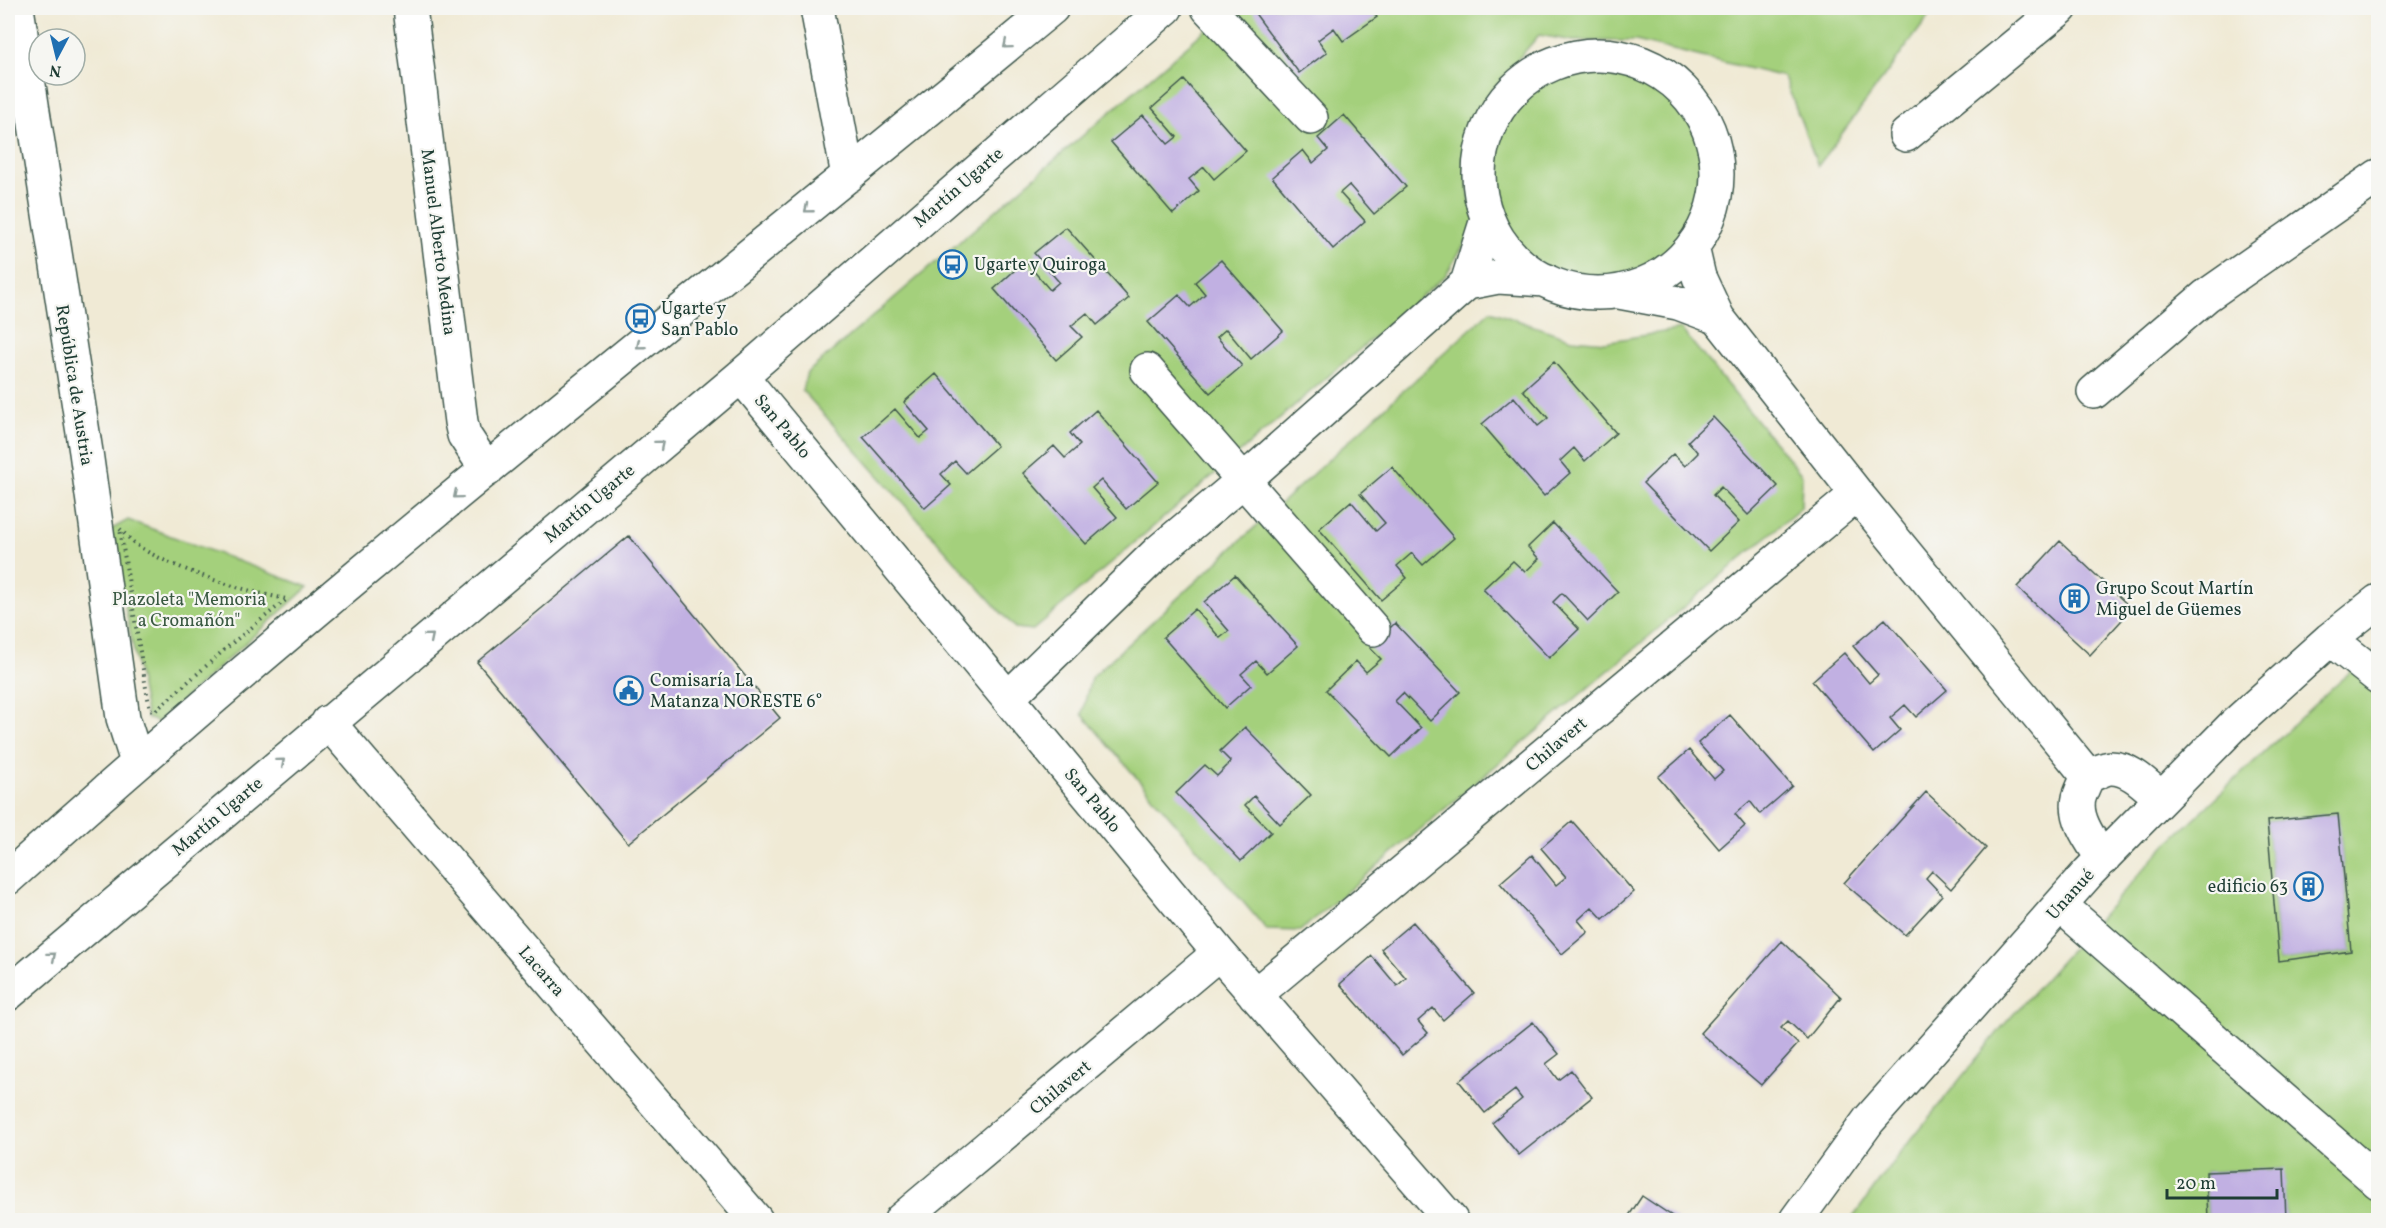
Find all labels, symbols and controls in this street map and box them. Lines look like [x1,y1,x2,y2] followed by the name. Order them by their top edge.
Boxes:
[27,27,87,87] north arrow
[1003,38,1014,49] one-way arrow
[48,58,63,82] text: N
[909,142,1009,234] street label: Martín Ugarte
[414,148,461,337] street label: Manuel Alberto Medina
[804,202,815,213] one-way arrow
[937,248,969,280] bus stop icon: Ugarte y Quiroga
[974,253,1106,278] place label: Ugarte y Quiroga
[661,297,738,343] place label: Ugarte y San Pablo
[624,302,656,334] bus stop icon: Ugarte y San Pablo
[48,303,99,468] street label: República de Austria
[636,338,647,349] one-way arrow
[747,389,816,465] street label: San Pablo
[653,440,664,451] one-way arrow
[539,459,641,550] street label: Martín Ugarte
[453,488,464,499] one-way arrow
[2096,577,2254,623] place label: Grupo Scout Martín Miguel de Güemes
[2059,582,2091,614] building icon: Grupo Scout Martín Miguel de Güemes
[112,588,266,634] park label: Plazoleta "Memoria a Cromañón"
[423,633,434,644] one-way arrow
[650,669,822,715] place label: Comisaría La Matanza NORESTE 6°
[613,674,645,706] public building icon: Comisaría La Matanza NORESTE 6°
[1521,712,1593,778] street label: Chilavert
[274,758,285,769] one-way arrow
[1057,763,1126,839] street label: San Pablo
[167,772,269,863] street label: Martín Ugarte
[2041,864,2101,926] street label: Unanué
[2293,870,2325,902] building icon: edificio 63
[2208,875,2288,900] place label: edificio 63
[512,941,570,1003] street label: Lacarra
[45,953,56,964] one-way arrow
[1025,1055,1097,1121] street label: Chilavert
[2167,1162,2276,1200] scale bar
[2176,1172,2216,1197] text: 20 m

